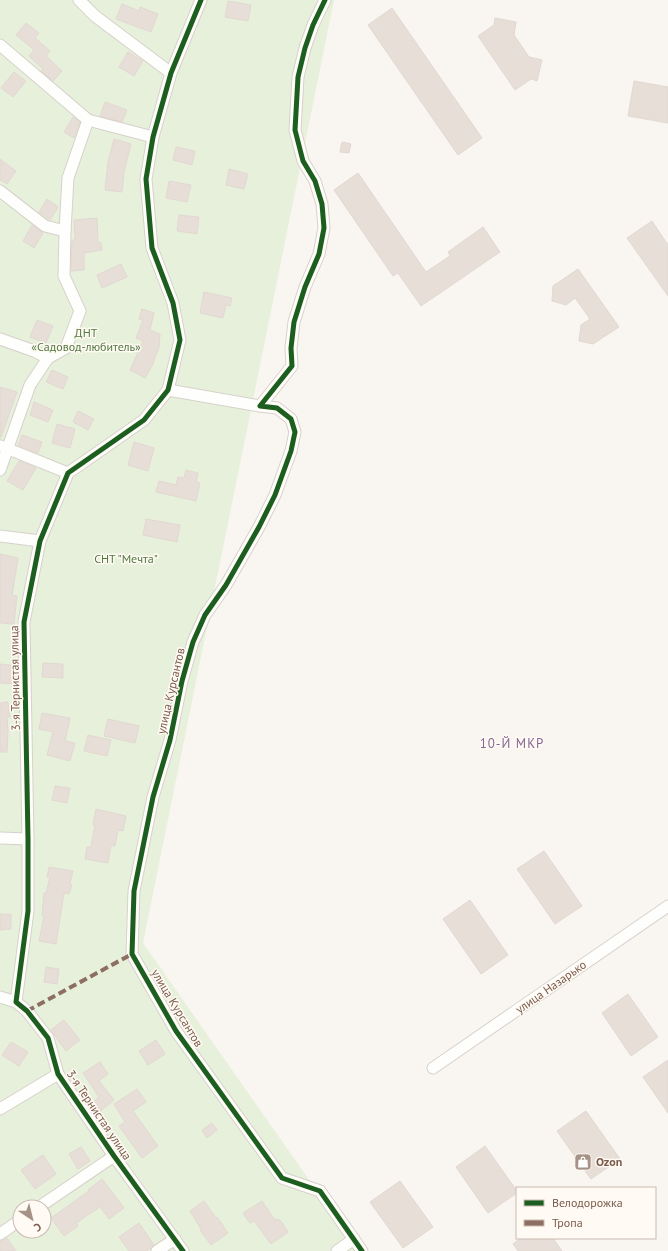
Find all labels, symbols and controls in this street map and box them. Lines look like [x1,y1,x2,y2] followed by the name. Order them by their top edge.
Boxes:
[31,325,141,354] park label: ДНТ «Садовод-любитель»
[94,551,158,566] park label: СНТ "Мечта"
[6,625,23,731] street label: 3-я Тернистая улица
[153,646,188,735] street label: улица Курсантов
[480,735,544,752] district label: 10-Й МКР
[512,957,589,1017] street label: улица Назарько
[148,966,207,1049] street label: улица Курсантов
[64,1067,135,1163] street label: 3-я Тернистая улица
[573,1152,593,1172] shop icon: Ozon
[596,1154,622,1169] place label: Ozon
[516,1187,656,1239] legend
[552,1195,623,1210] text: Велодорожка
[12,1199,52,1239] north arrow
[552,1215,583,1230] text: Тропа
[31,1220,44,1235] text: С

